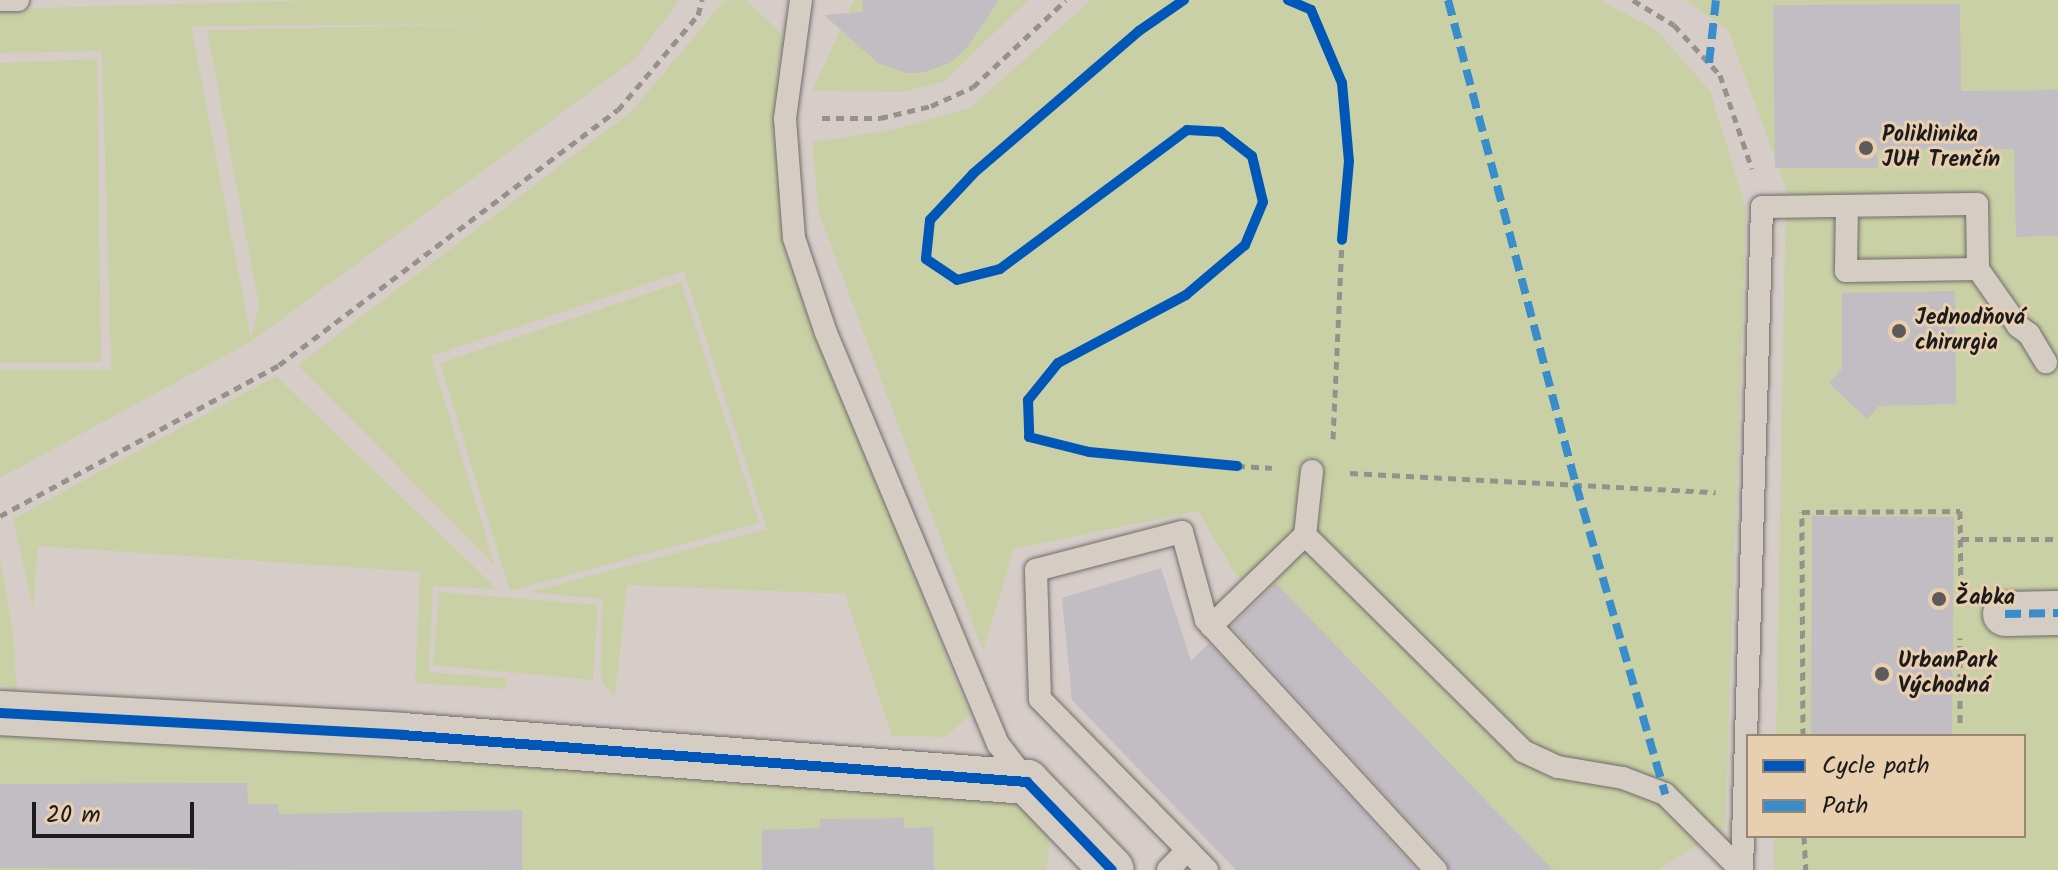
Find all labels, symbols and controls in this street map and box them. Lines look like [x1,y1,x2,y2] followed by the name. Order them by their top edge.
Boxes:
[1882,122,2000,174] place label: Poliklinika JUH Trenčín
[1857,139,1875,157] marker: Poliklinika JUH Trenčín
[1915,305,2025,356] place label: Jednodňová chirurgia
[1890,322,1908,340] marker: Jednodňová chirurgia
[1955,586,2015,612] place label: Žabka
[1930,590,1948,608] marker: Žabka
[1898,648,1997,700] place label: UrbanPark Východná
[1873,665,1891,683] marker: UrbanPark Východná
[1746,734,2026,838] legend
[1822,747,1930,786] text: Cycle path
[36,786,198,836] scale bar
[1822,787,1868,826] text: Path
[46,796,101,835] text: 20 m

